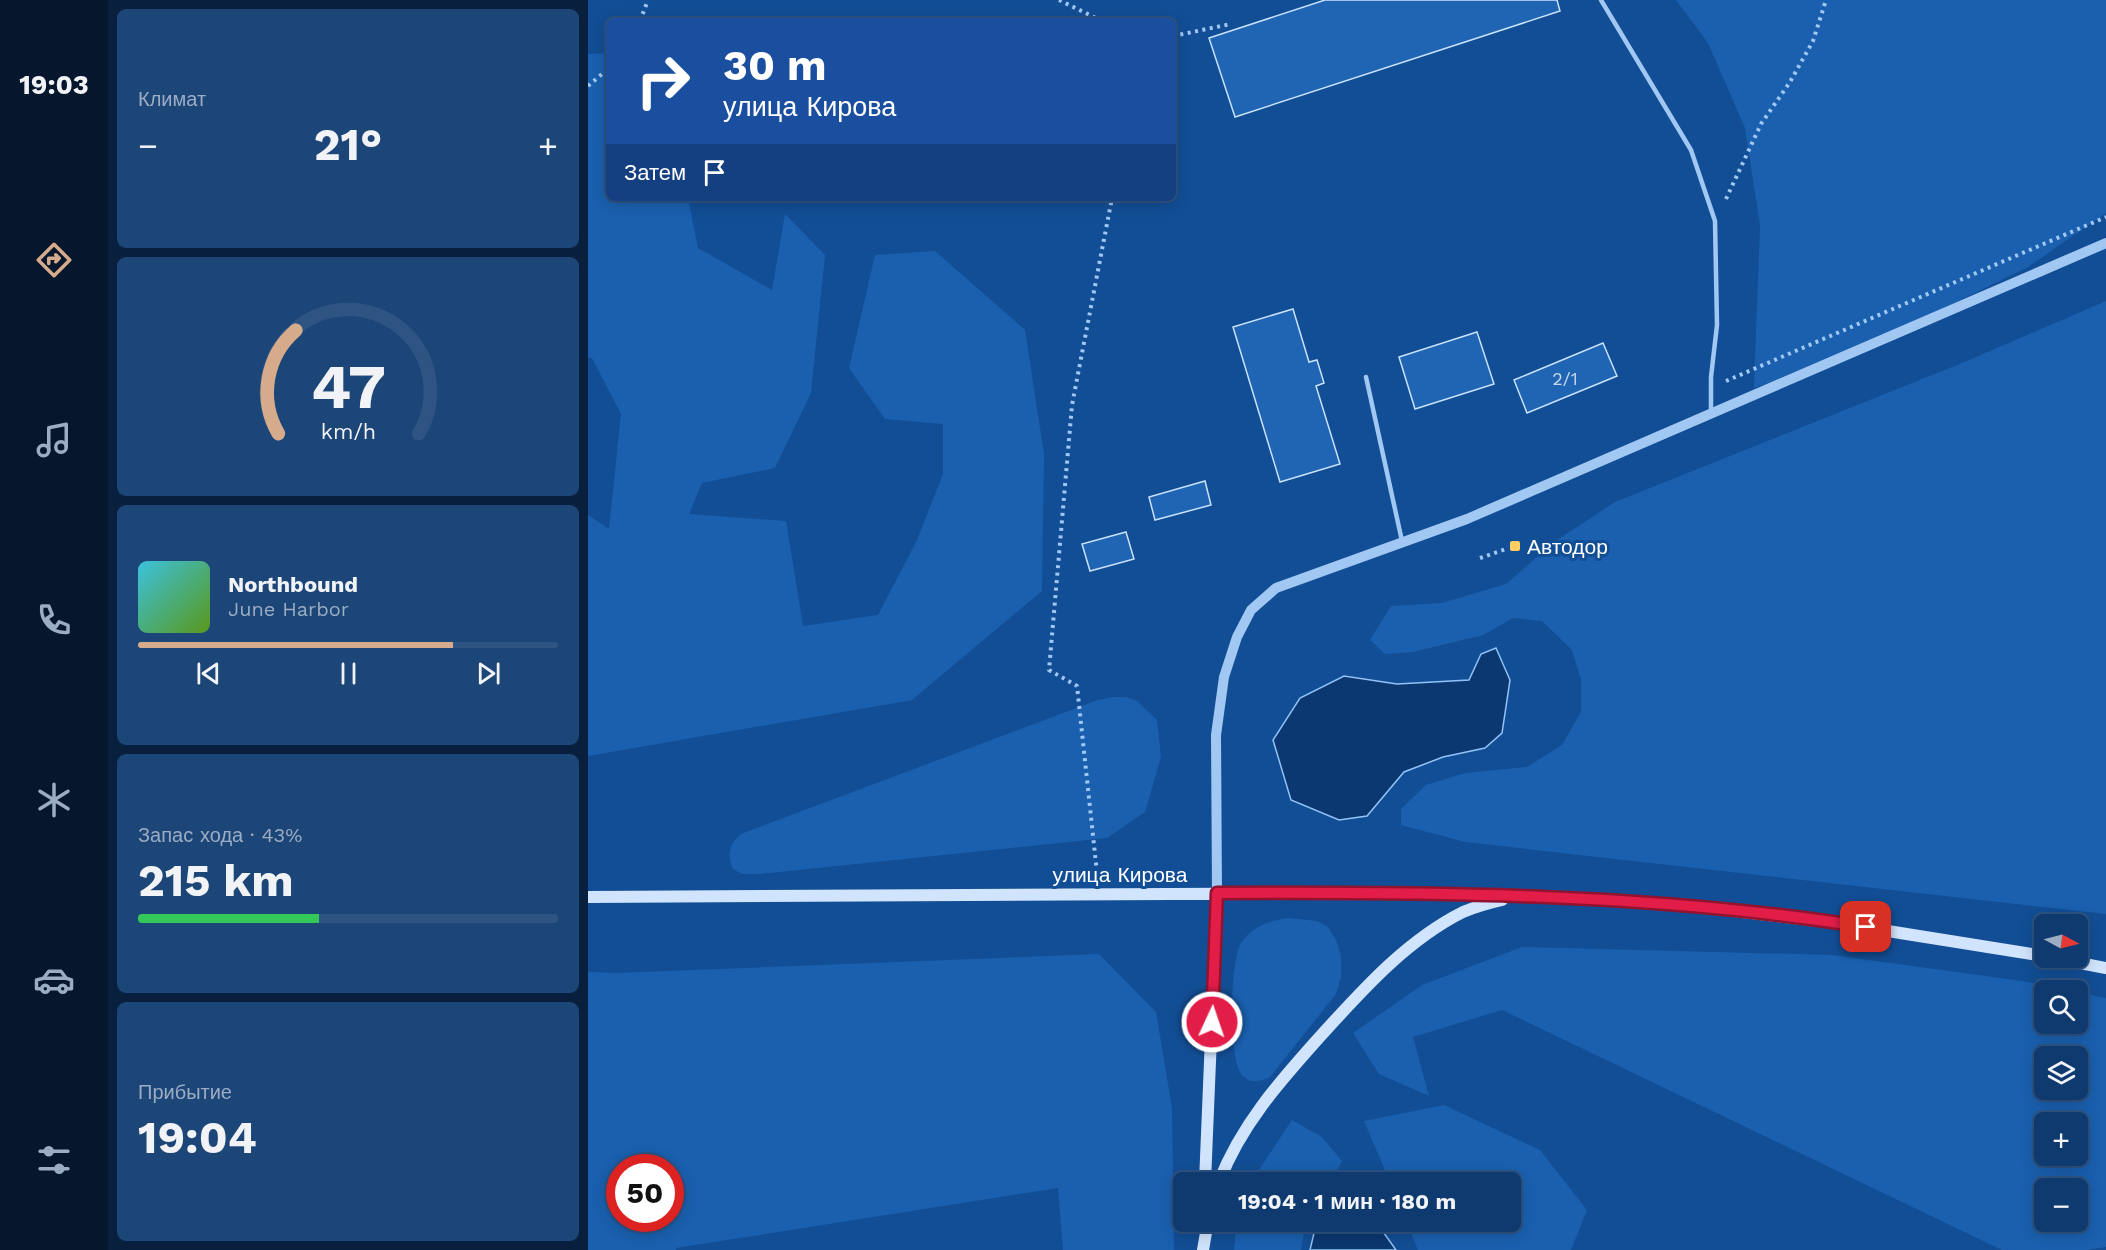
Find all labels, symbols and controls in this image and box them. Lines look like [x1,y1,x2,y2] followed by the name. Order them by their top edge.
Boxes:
[723,41,827,90] text: 30 m
[624,42,702,120] icon: right
[19,69,89,101] text: 19:03
[138,87,206,111] text: Климат
[723,91,896,123] text: улица Кирова
[314,118,382,171] text: 21°
[138,126,158,165] text: −
[538,126,558,165] text: +
[698,156,731,189] icon: arrive
[624,160,686,185] text: Затем
[33,239,75,281] icon: directions
[310,350,386,423] text: 47
[1552,368,1578,389] house number: 2/1
[33,419,75,461] icon: music
[320,419,376,444] text: km/h
[1527,534,1608,559] place label: Автодор
[1508,539,1522,553] marker: Автодор
[228,572,358,597] text: Northbound
[228,597,349,621] text: June Harbor
[33,599,75,641] icon: phone
[192,657,225,690] icon: previous
[332,657,365,690] icon: pause
[472,657,505,690] icon: next
[33,779,75,821] icon: climate
[138,823,302,847] text: Запас хода · 43%
[138,854,294,907] text: 215 km
[1053,862,1188,887] street label: улица Кирова
[1840,901,1891,952] pin
[1849,910,1882,943] icon: arrive
[2034,914,2088,968] north arrow
[2034,914,2088,1232] map controls
[33,959,75,1001] icon: car
[2034,980,2088,1034] button: search
[1180,990,1244,1054] position arrow
[2034,1046,2088,1100] button: layers
[138,1080,232,1104] text: Прибытие
[138,1111,257,1164] text: 19:04
[2034,1112,2088,1166] button: +
[33,1139,75,1181] icon: filters
[606,1154,684,1232] speed limit sign: 50
[2034,1178,2088,1232] button: −
[1238,1189,1456,1214] text: 19:04 · 1 мин · 180 m

